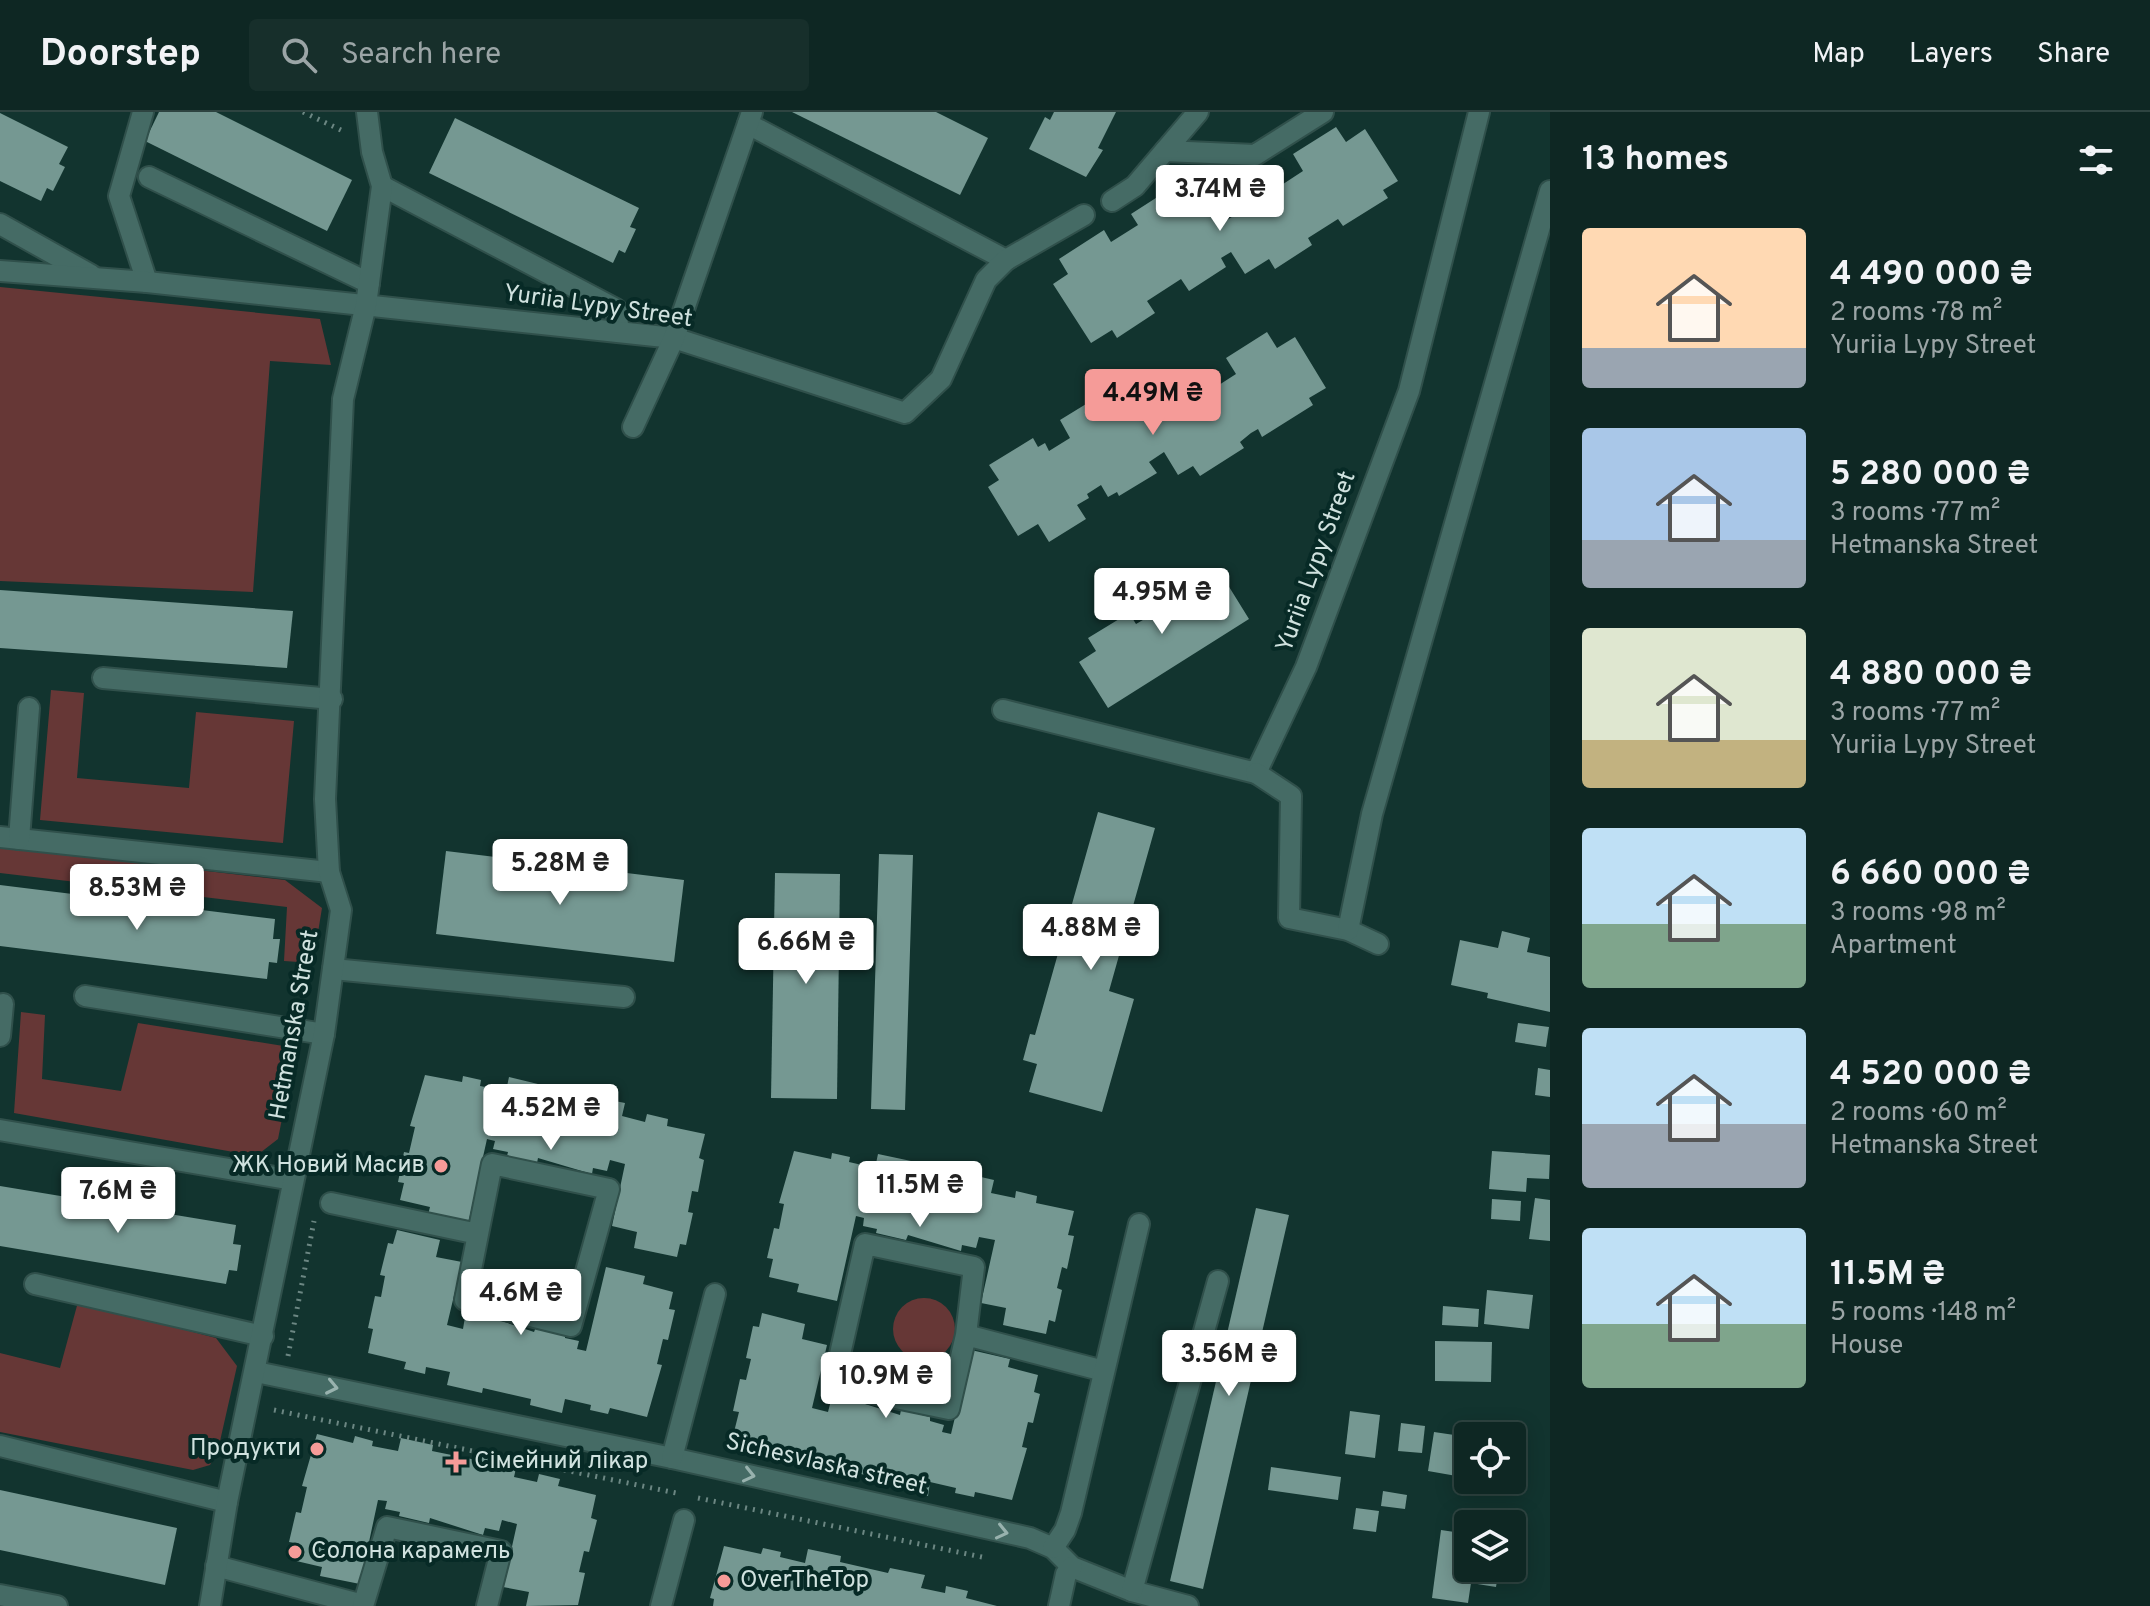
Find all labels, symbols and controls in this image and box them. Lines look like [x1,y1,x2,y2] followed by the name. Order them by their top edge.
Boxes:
[249,19,809,91] search box
[40,31,201,80] text: Doorstep
[277,33,321,77] icon: search
[341,37,501,74] text: Search here
[1812,37,1865,73] text: Map
[1909,37,1993,73] text: Layers
[2037,37,2110,73] text: Share
[2074,138,2118,182] icon: filters
[1582,139,1729,182] text: 13 homes
[1146,165,1294,233] pin: 3.74M ₴
[1174,174,1266,207] text: 3.74M ₴
[1830,254,2032,297] text: 4 490 000 ₴
[1646,260,1742,356] icon: home
[502,279,694,335] street label: Yuriia Lypy Street
[1830,297,2002,330] text: 2 rooms · 78 m²
[1830,330,2036,363] text: Yuriia Lypy Street
[1079,369,1227,437] pin: 4.49M ₴
[1103,378,1203,411] text: 4.49M ₴
[1830,454,2030,497] text: 5 280 000 ₴
[1646,460,1742,556] icon: home
[1270,467,1364,657] street label: Yuriia Lypy Street
[1830,497,2000,530] text: 3 rooms · 77 m²
[1830,530,2038,563] text: Hetmanska Street
[1088,568,1236,636] pin: 4.95M ₴
[1112,577,1212,610] text: 4.95M ₴
[1830,654,2032,697] text: 4 880 000 ₴
[1646,660,1742,756] icon: home
[1830,697,2000,730] text: 3 rooms · 77 m²
[1830,730,2036,763] text: Yuriia Lypy Street
[486,839,634,907] pin: 5.28M ₴
[511,848,610,881] text: 5.28M ₴
[1830,854,2030,897] text: 6 660 000 ₴
[1646,860,1742,956] icon: home
[63,864,211,932] pin: 8.53M ₴
[88,873,186,906] text: 8.53M ₴
[1830,897,2006,930] text: 3 rooms · 98 m²
[1017,904,1165,972] pin: 4.88M ₴
[1041,913,1141,946] text: 4.88M ₴
[732,918,880,986] pin: 6.66M ₴
[757,927,855,960] text: 6.66M ₴
[264,928,326,1122] street label: Hetmanska Street
[1830,930,1957,963] text: Apartment
[1830,1054,2031,1097] text: 4 520 000 ₴
[1646,1060,1742,1156] icon: home
[477,1084,625,1152] pin: 4.52M ₴
[501,1093,601,1126] text: 4.52M ₴
[1830,1097,2007,1130] text: 2 rooms · 60 m²
[1830,1130,2038,1163] text: Hetmanska Street
[232,1151,425,1181] place label: ЖК Новий Масив
[432,1157,450,1175] marker: ЖК Новий Масив
[846,1161,994,1229] pin: 11.5M ₴
[53,1167,183,1235] pin: 7.6M ₴
[876,1170,964,1203] text: 11.5M ₴
[79,1176,157,1209] text: 7.6M ₴
[1830,1254,1945,1297] text: 11.5M ₴
[1646,1260,1742,1356] icon: home
[456,1269,586,1337] pin: 4.6M ₴
[479,1278,563,1311] text: 4.6M ₴
[1830,1297,2016,1330] text: 5 rooms · 148 m²
[1155,1330,1303,1398] pin: 3.56M ₴
[1830,1330,1903,1363] text: House
[1180,1339,1278,1372] text: 3.56M ₴
[812,1352,960,1420] pin: 10.9M ₴
[839,1361,933,1394] text: 10.9M ₴
[325,1378,338,1395] one-way arrow
[1454,1422,1526,1582] map controls
[1454,1422,1526,1494] button: locate
[722,1427,930,1503] street label: Sichesvlaska street
[190,1434,301,1464] place label: Продукти
[308,1440,326,1458] marker: Продукти
[474,1447,648,1477] place label: Сімейний лікар
[445,1451,467,1473] marker: Сімейний лікар
[741,1466,755,1483] one-way arrow
[1454,1510,1526,1582] button: layers
[995,1523,1009,1540] one-way arrow
[311,1537,511,1567] place label: Солона карамель
[286,1543,304,1561] marker: Солона карамель
[740,1566,869,1596] place label: OverTheTop
[715,1572,733,1590] marker: OverTheTop

